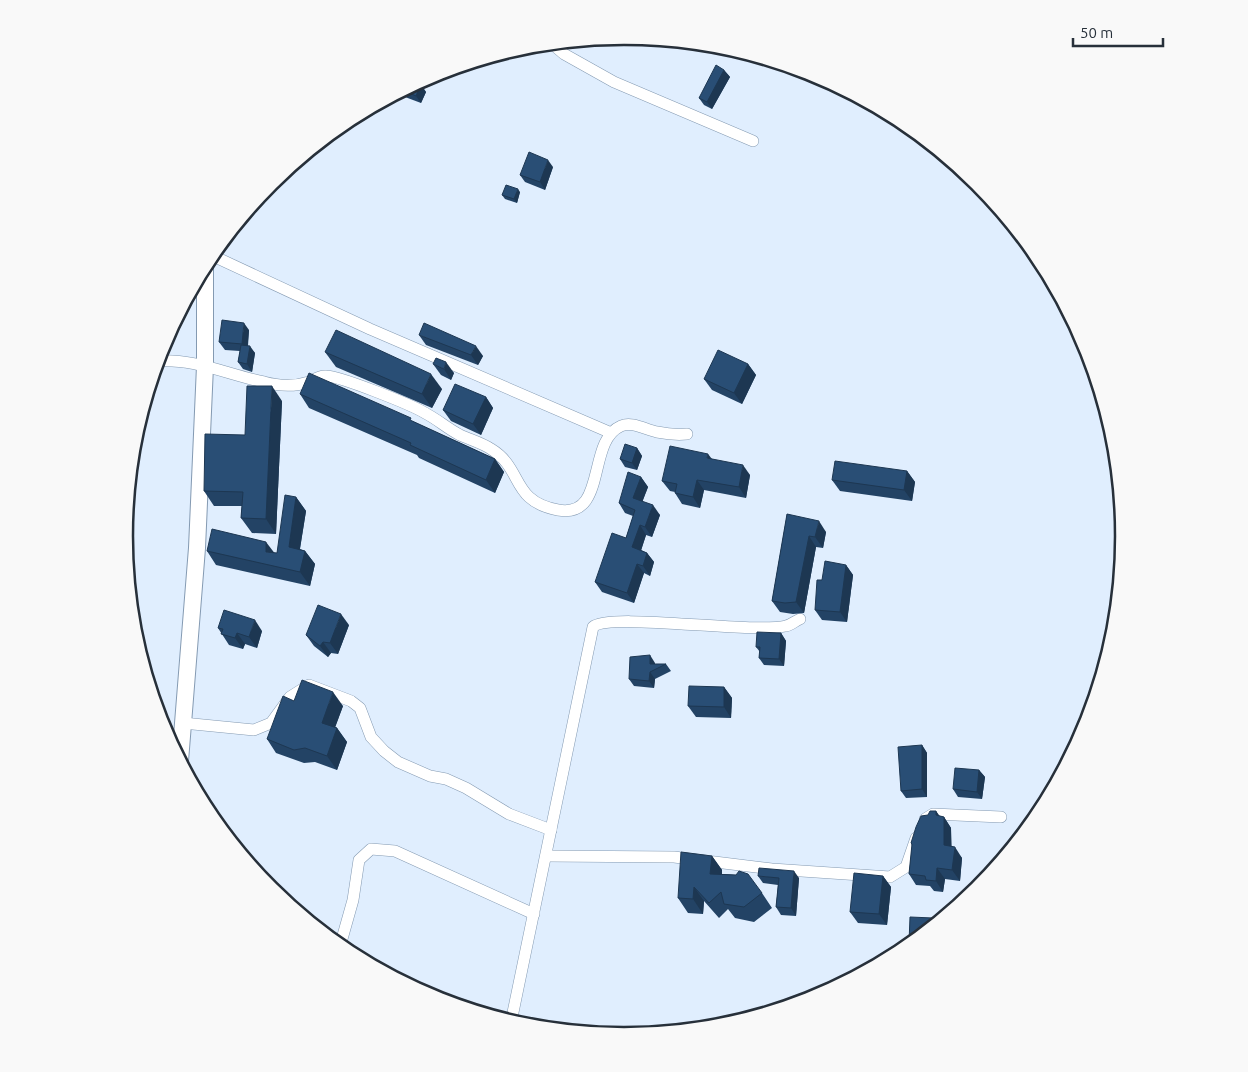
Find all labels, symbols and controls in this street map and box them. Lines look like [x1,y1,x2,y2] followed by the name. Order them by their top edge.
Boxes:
[1073,15,1163,47] scale bar
[1080,24,1113,41] text: 50 m

